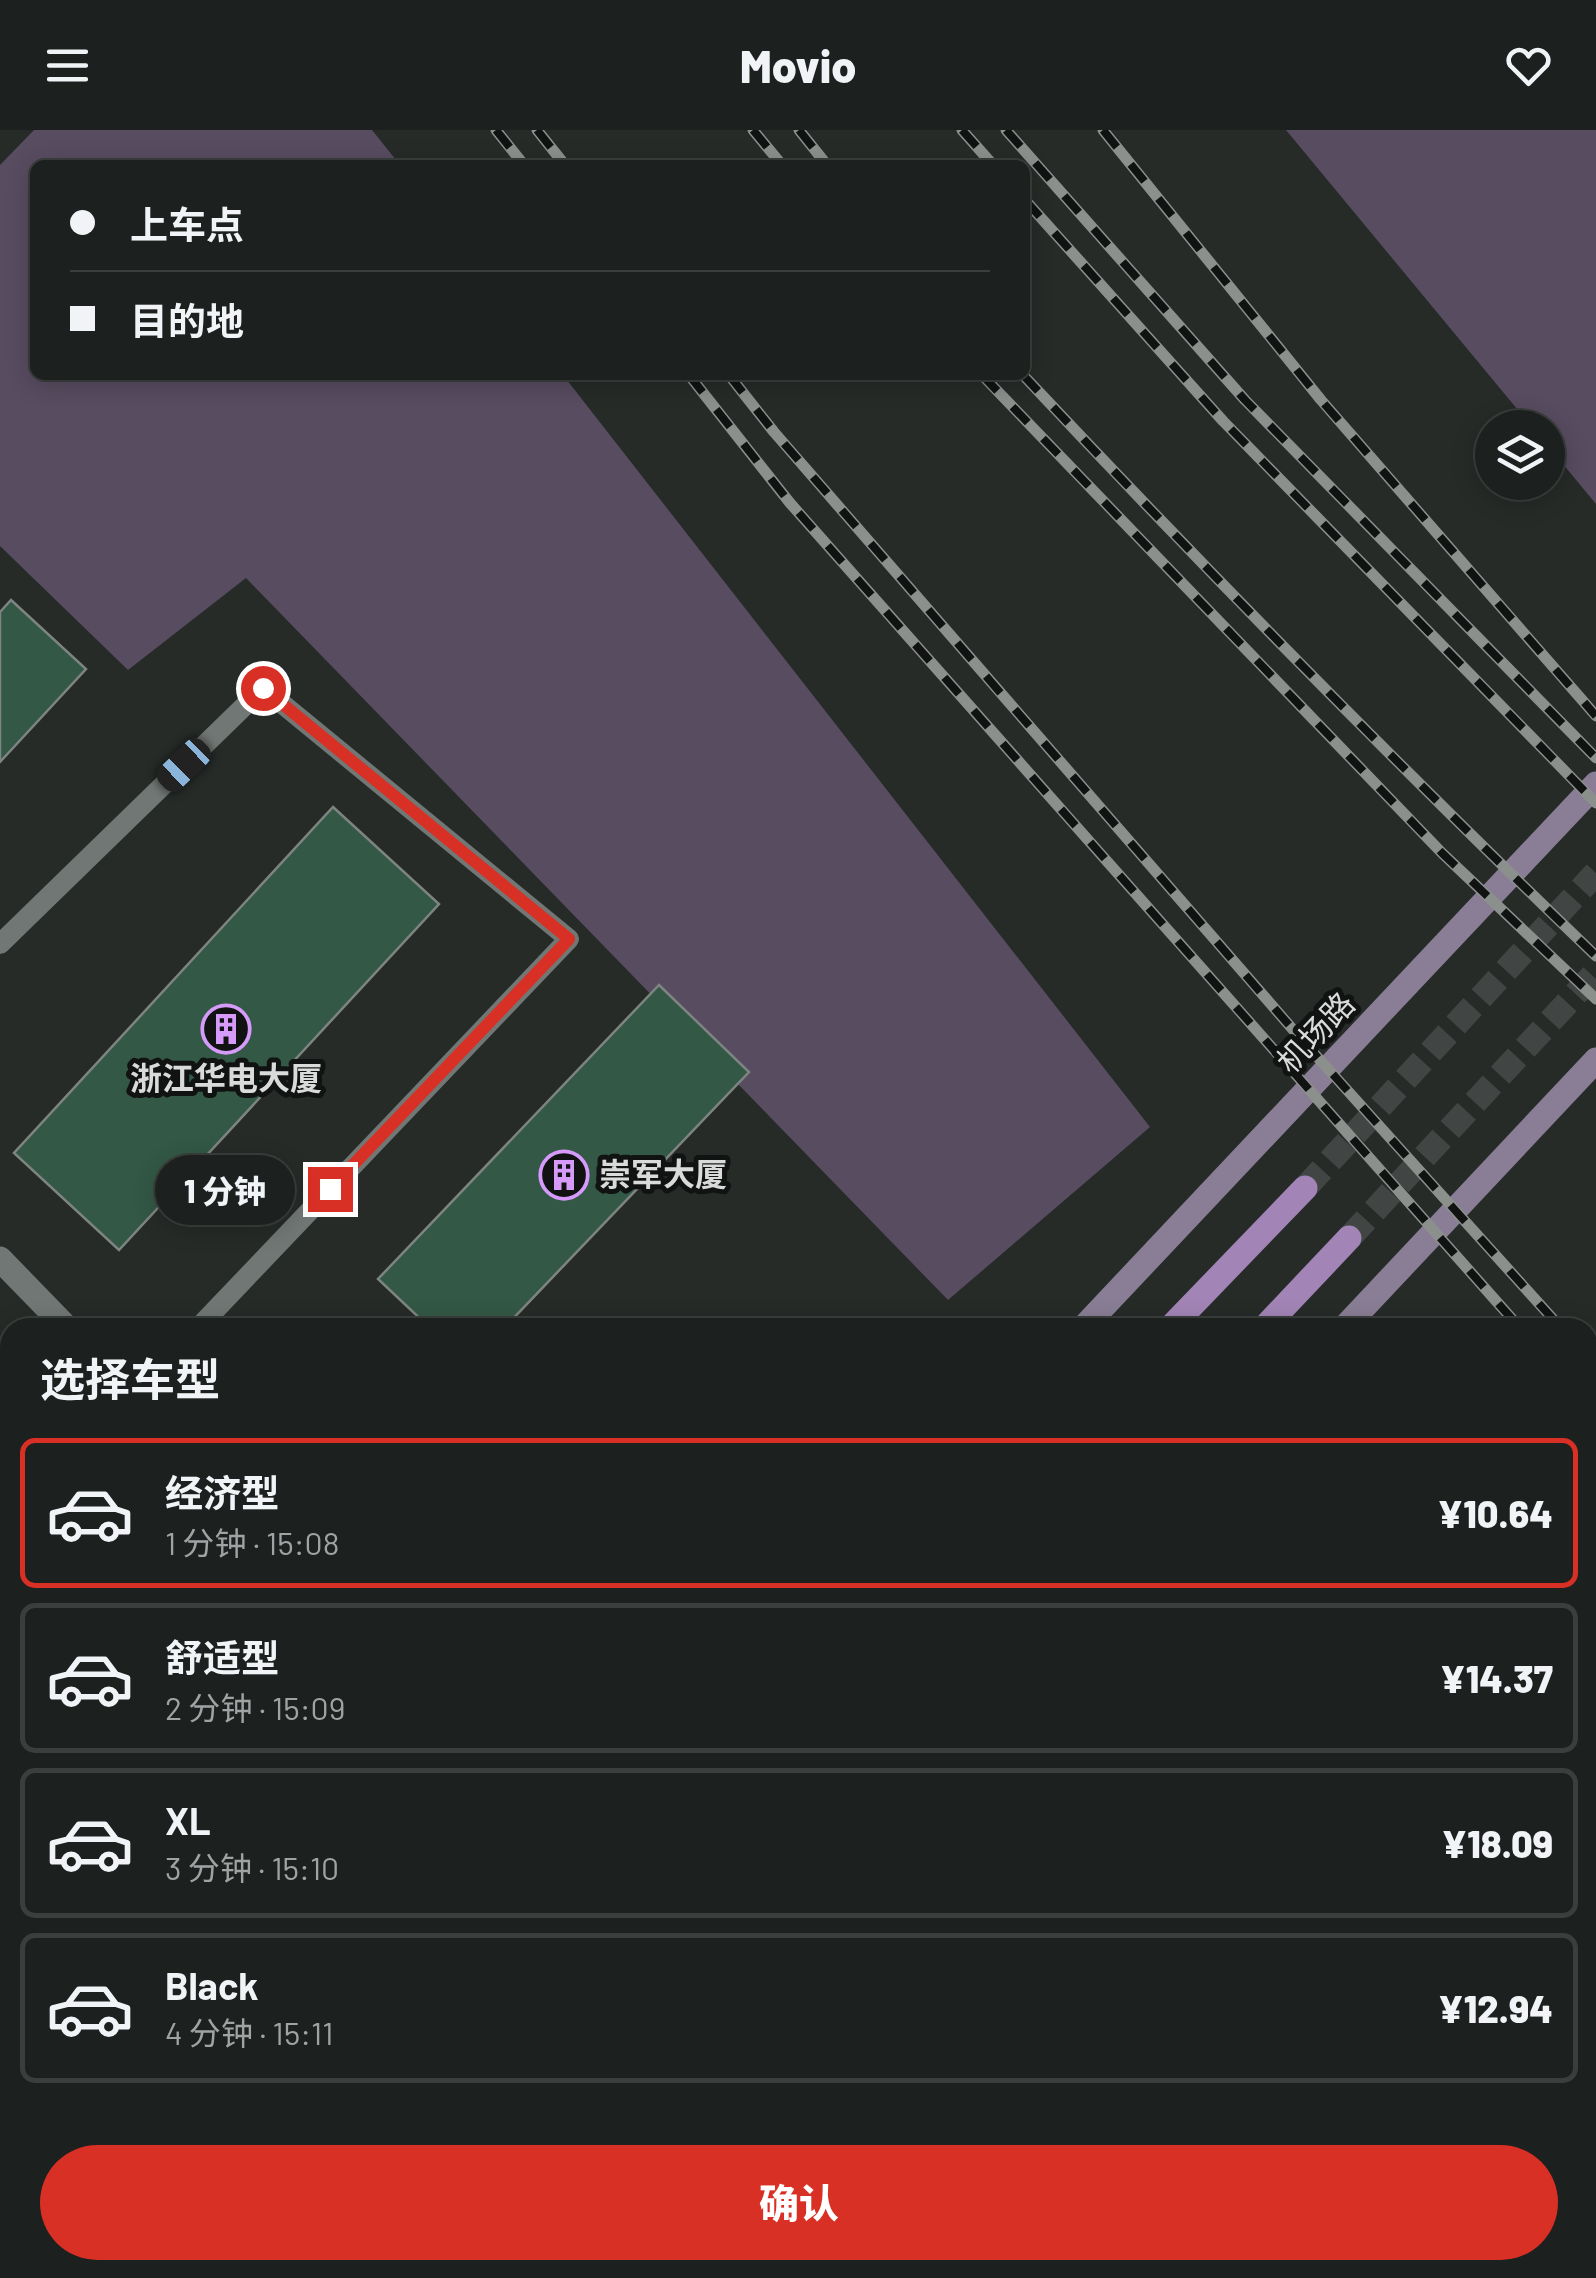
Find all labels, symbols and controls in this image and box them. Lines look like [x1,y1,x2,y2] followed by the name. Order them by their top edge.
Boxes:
[40,38,95,93] icon: menu
[740,38,856,92] text: Movio
[1501,38,1556,93] icon: heart
[130,201,244,247] text: 上车点
[130,297,244,343] text: 目的地
[1475,410,1565,500] map controls
[1475,410,1565,500] button: layers
[241,666,286,711] route start
[152,733,216,797] car
[1268,984,1361,1080] street label: 机场路
[200,1003,252,1055] building icon: 浙江华电大厦
[130,1058,322,1096] place label: 浙江华电大厦
[538,1149,590,1201] building icon: 崇军大厦
[155,1154,295,1224] callout: 1 分钟
[599,1154,727,1192] place label: 崇军大厦
[308,1167,353,1212] route end
[184,1171,266,1209] text: 1 分钟
[40,1351,220,1405] text: 选择车型
[45,1468,135,1558] icon: car
[165,1469,279,1515] text: 经济型
[1437,1490,1553,1536] text: ¥10.64
[165,1523,339,1561] text: 1 分钟 · 15:08
[45,1633,135,1723] icon: car
[165,1634,279,1680] text: 舒适型
[1440,1655,1553,1701] text: ¥14.37
[165,1688,345,1726] text: 2 分钟 · 15:09
[165,1797,211,1843] text: XL
[45,1798,135,1888] icon: car
[1441,1820,1553,1866] text: ¥18.09
[165,1848,339,1886] text: 3 分钟 · 15:10
[165,1962,259,2008] text: Black
[45,1963,135,2053] icon: car
[1438,1985,1553,2031] text: ¥12.94
[165,2013,334,2051] text: 4 分钟 · 15:11
[40,2145,1558,2260] button: 确认

